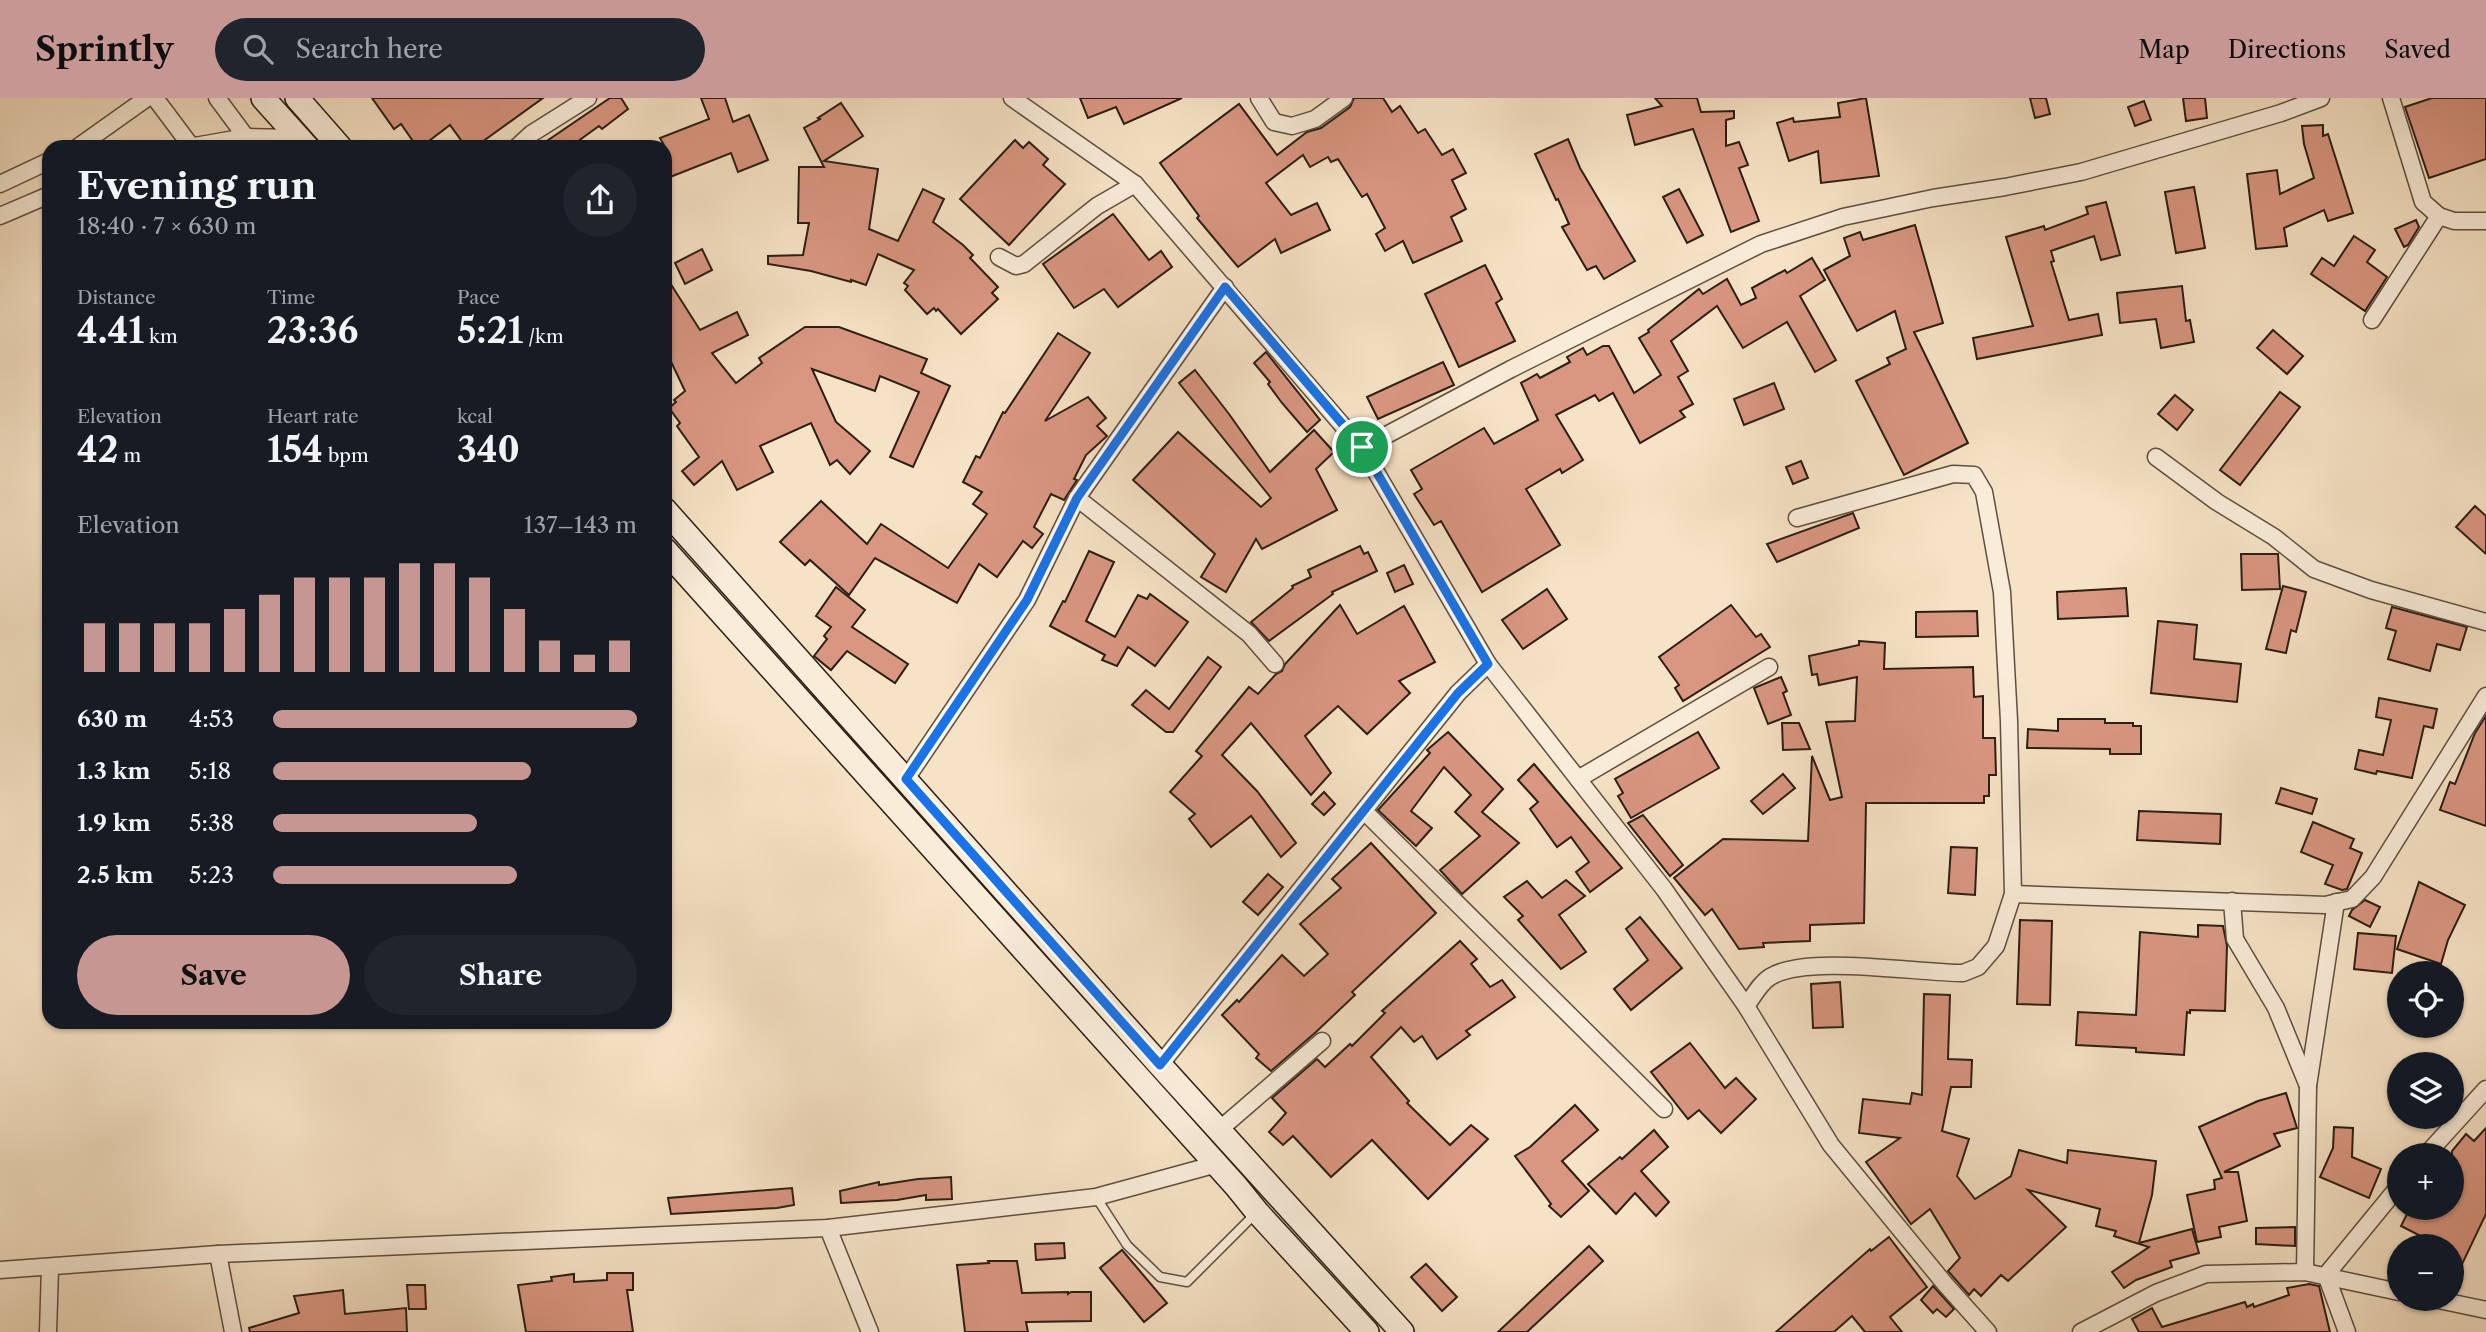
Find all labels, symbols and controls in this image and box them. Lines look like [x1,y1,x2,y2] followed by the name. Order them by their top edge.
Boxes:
[215,18,705,81] search box
[35,29,173,70] text: Sprintly
[239,30,277,68] icon: search
[295,33,443,65] text: Search here
[2138,35,2190,64] text: Map
[2228,35,2346,64] text: Directions
[2384,35,2451,64] text: Saved
[77,162,317,209] text: Evening run
[563,163,637,237] button: share
[77,212,256,240] text: 18:40 · 7 × 630 m
[77,286,156,309] text: Distance
[267,286,315,309] text: Time
[457,286,500,309] text: Pace
[77,309,144,352] text: 4.41
[267,309,359,352] text: 23:36
[457,309,523,352] text: 5:21
[144,325,178,348] text: km
[523,325,564,348] text: /km
[77,405,162,428] text: Elevation
[267,405,359,428] text: Heart rate
[457,405,493,428] text: kcal
[1332,417,1392,477] pin
[77,428,118,471] text: 42
[267,428,323,471] text: 154
[457,428,520,471] text: 340
[1343,428,1381,466] icon: arrive
[118,444,141,467] text: m
[323,444,369,467] text: bpm
[77,511,180,539] text: Elevation
[524,511,637,539] text: 137–143 m
[77,705,147,733] text: 630 m
[189,705,234,733] text: 4:53
[77,757,151,785] text: 1.3 km
[189,757,231,785] text: 5:18
[77,809,151,837] text: 1.9 km
[189,809,234,837] text: 5:38
[77,861,153,889] text: 2.5 km
[189,861,234,889] text: 5:23
[77,935,350,1015] button: Save
[364,935,637,1015] button: Share
[2387,961,2464,1311] map controls
[2387,961,2464,1038] button: locate
[2387,1052,2464,1129] button: layers
[2387,1143,2464,1220] button: +
[2387,1234,2464,1311] button: −

